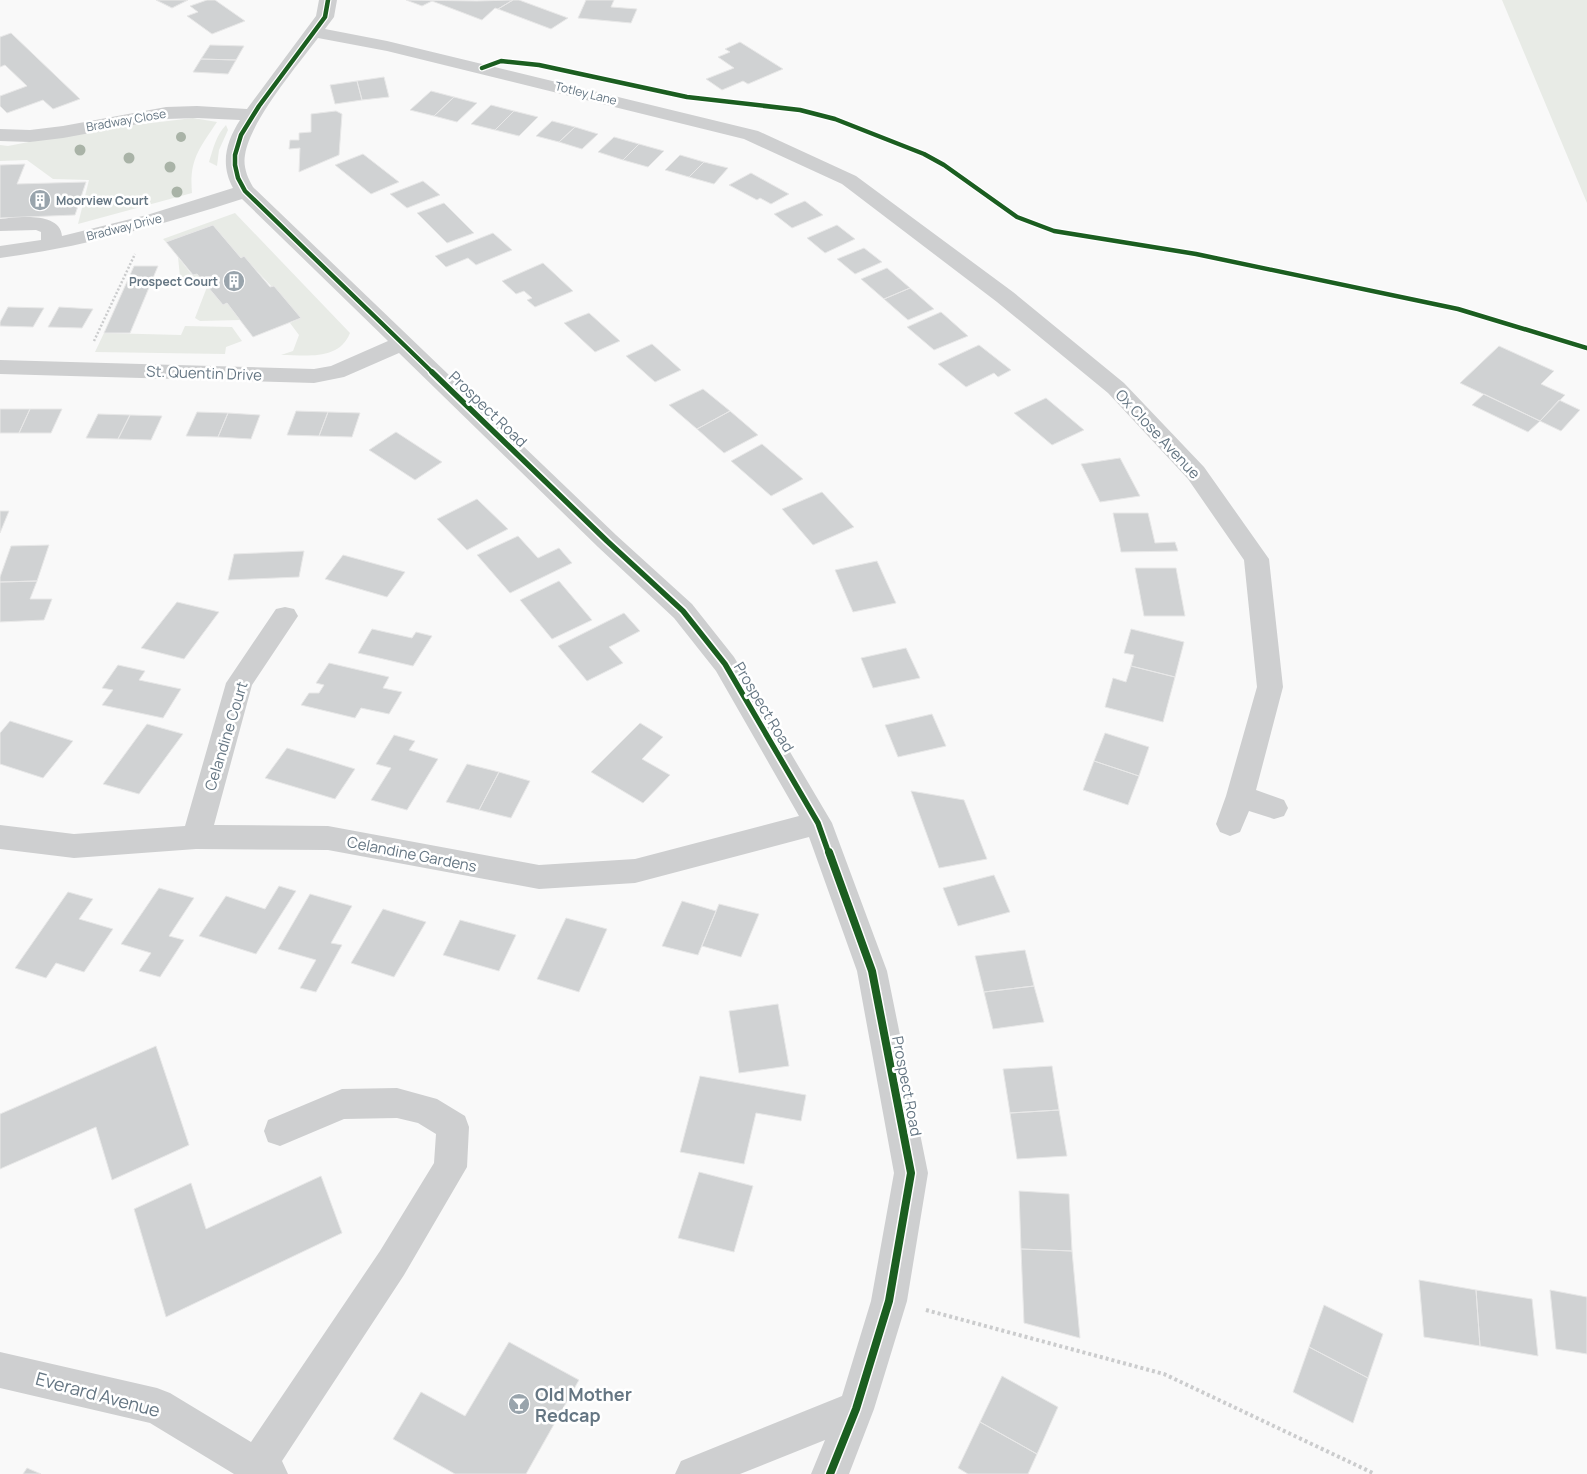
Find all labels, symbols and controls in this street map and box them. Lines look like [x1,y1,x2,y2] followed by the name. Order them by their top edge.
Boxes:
[553,77,619,109] street label: Totley Lane
[85,105,167,135] street label: Bradway Close
[28,188,52,212] building icon: Moorview Court
[56,192,149,209] place label: Moorview Court
[85,209,163,245] street label: Bradway Drive
[222,269,246,293] building icon: Prospect Court
[129,273,218,290] place label: Prospect Court
[146,360,262,386] street label: St. Quentin Drive
[444,366,532,452] street label: Prospect Road
[1111,385,1205,484] street label: Ox Close Avenue
[729,658,799,756] street label: Prospect Road
[199,679,253,793] street label: Celandine Court
[345,831,479,877] street label: Celandine Gardens
[887,1034,927,1138] street label: Prospect Road
[33,1366,163,1422] street label: Everard Avenue
[535,1382,632,1427] place label: Old Mother Redcap
[507,1392,531,1416] bar icon: Old Mother Redcap

